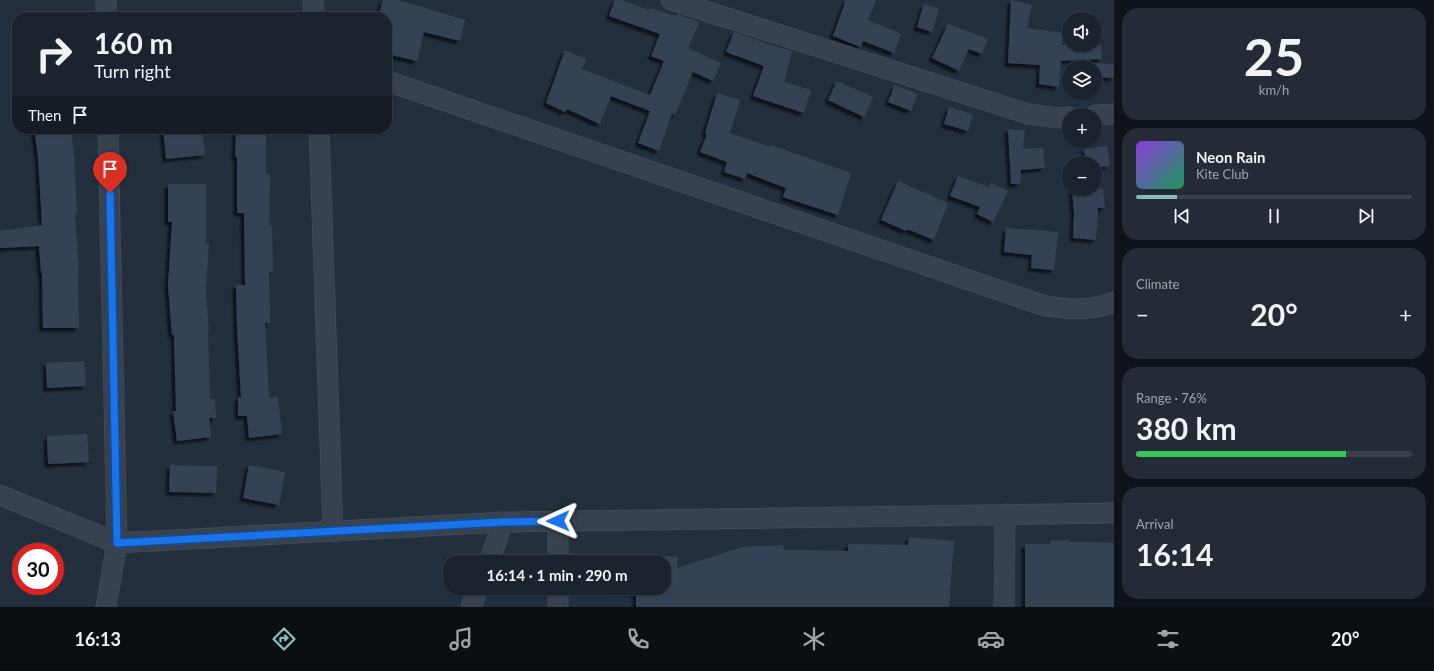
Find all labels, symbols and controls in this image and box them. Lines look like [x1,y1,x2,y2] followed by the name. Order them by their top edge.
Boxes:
[1062,12,1102,196] map controls
[1062,12,1102,52] button: sound
[1244,25,1304,87] text: 25
[94,26,173,60] text: 160 m
[28,28,80,80] icon: right
[94,60,171,82] text: Turn right
[1062,60,1102,100] button: layers
[1259,82,1289,98] text: km/h
[69,104,91,126] icon: arrive
[28,106,61,124] text: Then
[1062,108,1102,148] button: +
[1196,148,1265,166] text: Neon Rain
[93,152,127,193] pin
[1062,156,1102,196] button: −
[99,158,121,180] icon: arrive
[1196,166,1249,182] text: Kite Club
[1171,205,1193,227] icon: previous
[1263,205,1285,227] icon: pause
[1355,205,1377,227] icon: next
[1136,276,1179,292] text: Climate
[1250,296,1298,332] text: 20°
[1136,301,1149,328] text: −
[1399,301,1412,328] text: +
[1136,390,1207,406] text: Range · 76%
[1136,410,1237,446] text: 380 km
[537,500,579,542] position arrow
[1136,516,1173,532] text: Arrival
[1136,536,1213,572] text: 16:14
[12,543,64,595] speed limit sign: 30
[487,566,627,584] text: 16:14 · 1 min · 290 m
[270,625,298,653] icon: directions
[447,625,475,653] icon: music
[624,625,652,653] icon: phone
[800,625,828,653] icon: climate
[977,625,1005,653] icon: car
[1154,625,1182,653] icon: filters
[74,628,121,650] text: 16:13
[1331,628,1359,650] text: 20°

